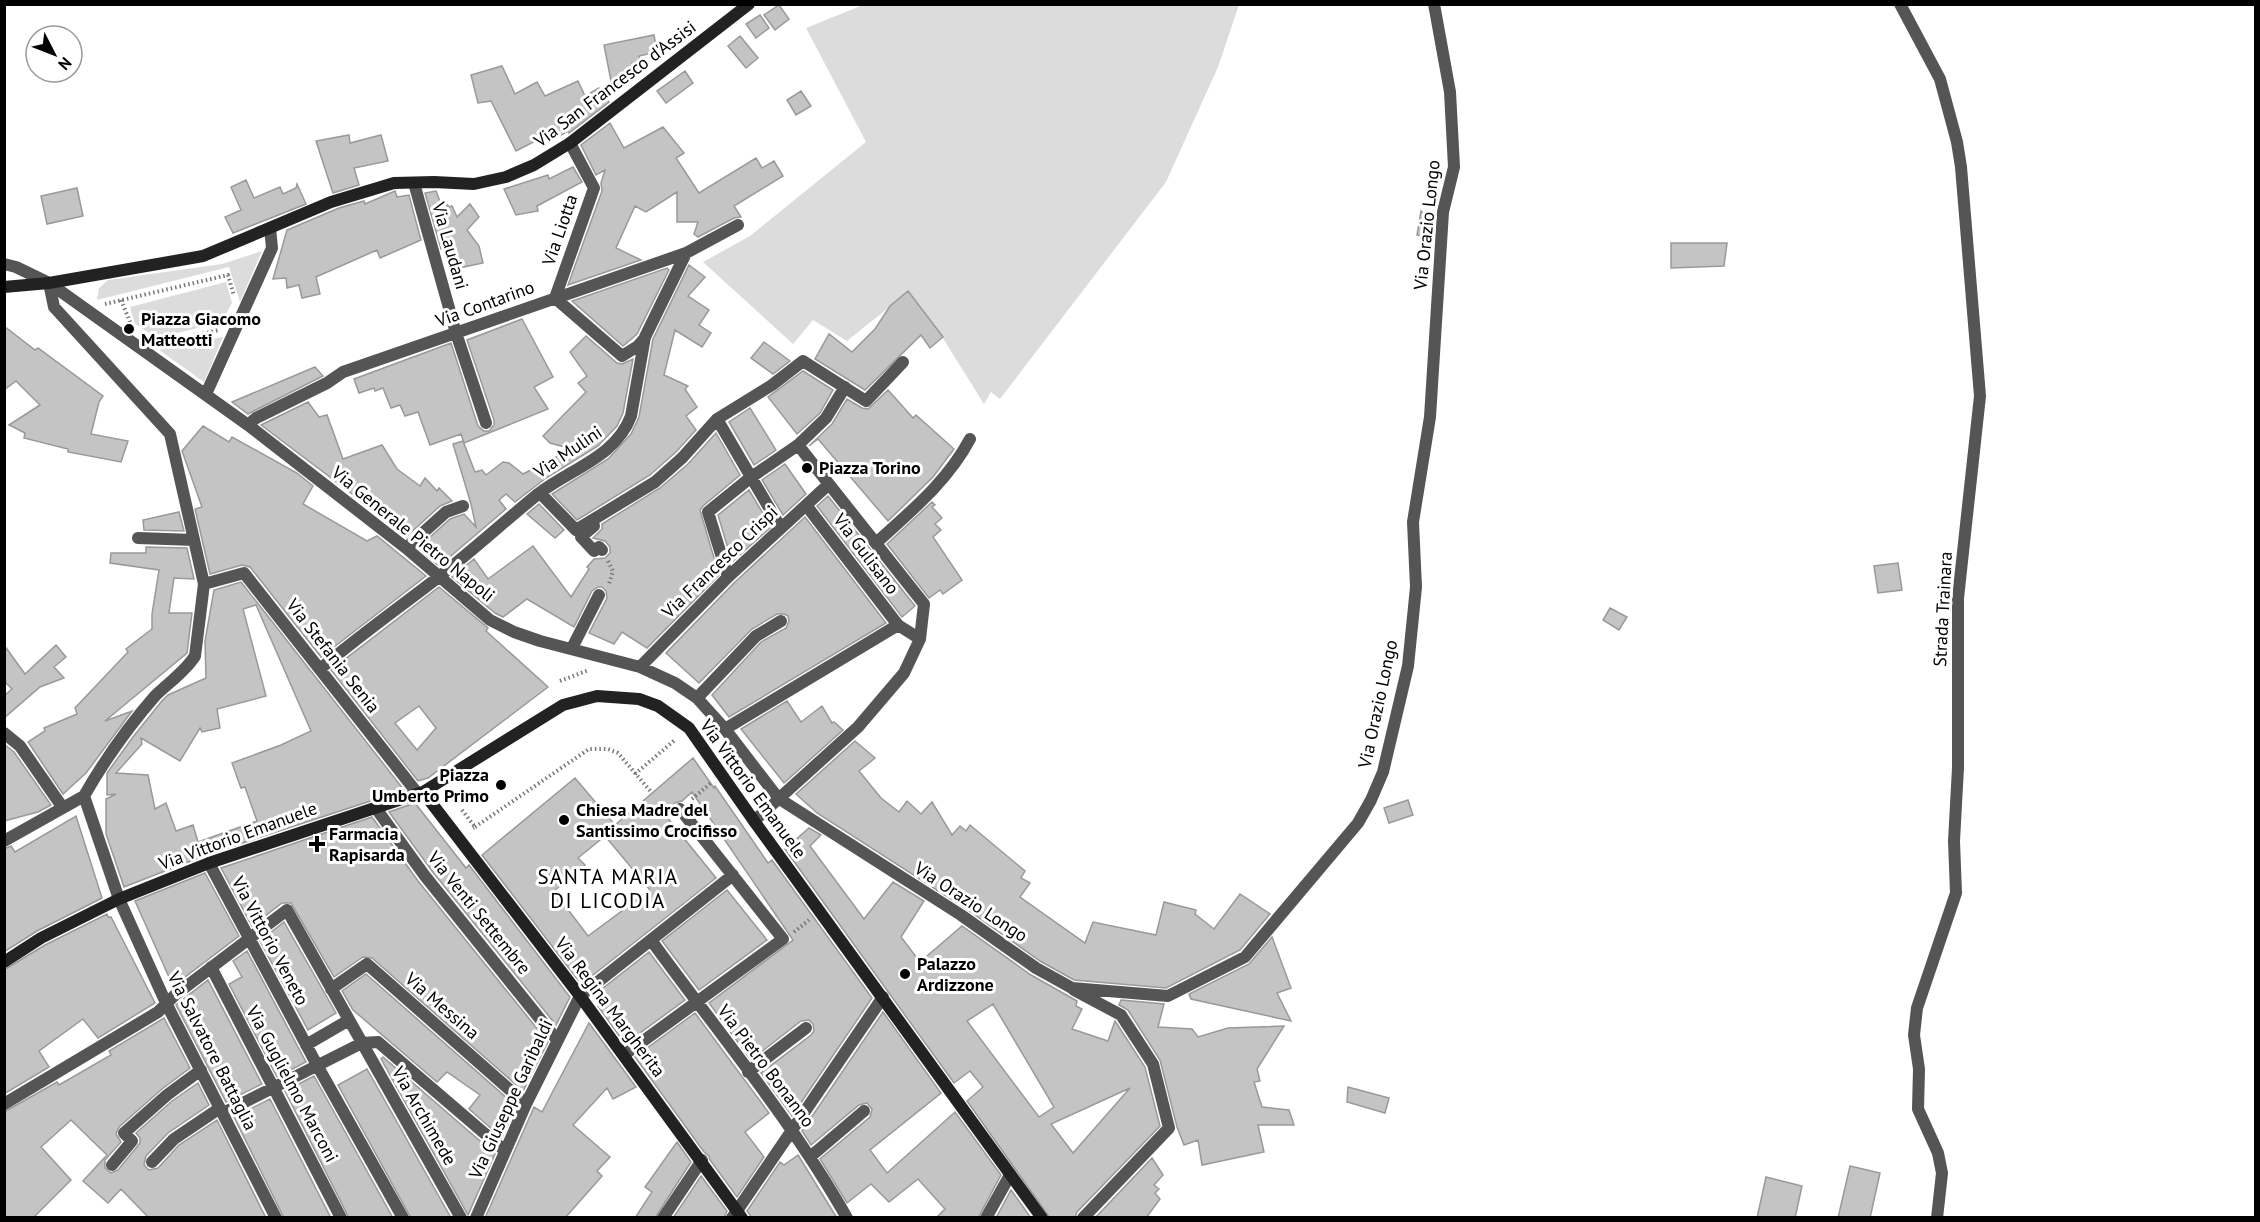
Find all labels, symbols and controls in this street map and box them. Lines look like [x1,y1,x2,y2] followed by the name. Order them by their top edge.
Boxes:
[528,15,700,153] street label: Via San Francesco d'Assisi
[24,24,84,84] north arrow
[54,53,76,75] text: N
[1408,159,1445,292] street label: Via Orazio Longo
[536,191,582,269] street label: Via Liotta
[427,199,474,292] street label: Via Laudani
[431,275,537,332] street label: Via Contarino
[141,307,261,351] place label: Piazza Giacomo Matteotti
[122,322,136,336] marker: Piazza Giacomo Matteotti
[528,420,606,483] street label: Via Mulini
[819,456,921,479] place label: Piazza Torino
[326,460,500,607] street label: Via Generale Pietro Napoli
[800,461,814,475] marker: Piazza Torino
[656,500,783,624] street label: Via Francesco Crispi
[828,508,904,599] street label: Via Gulisano
[1928,551,1957,667] street label: Strada Trainara
[281,593,385,717] street label: Via Stefania Senia
[1352,638,1402,771] street label: Via Orazio Longo
[695,714,812,863] street label: Via Vittorio Emanuele
[372,763,489,807] place label: Piazza Umberto Primo
[494,778,508,792] marker: Piazza Umberto Primo
[155,796,320,875] street label: Via Vittorio Emanuele
[576,798,738,842] place label: Chiesa Madre del Santissimo Crocifisso
[557,813,571,827] marker: Chiesa Madre del Santissimo Crocifisso
[329,822,405,866] place label: Farmacia Rapisarda
[310,837,324,851] marker: Farmacia Rapisarda
[422,846,536,979] street label: Via Venti Settembre
[909,856,1032,947] street label: Via Orazio Longo
[537,863,679,914] district label: SANTA MARIA DI LICODIA
[226,871,314,1009] street label: Via Vittorio Veneto
[550,931,671,1081] street label: Via Regina Margherita
[917,952,994,996] place label: Palazzo Ardizzone
[400,966,484,1044] street label: Via Messina
[162,967,262,1134] street label: Via Salvatore Battaglia
[898,967,912,981] marker: Palazzo Ardizzone
[712,999,820,1132] street label: Via Pietro Bonanno
[241,1001,343,1166] street label: Via Guglielmo Marconi
[463,1015,558,1183] street label: Via Giuseppe Garibaldi
[386,1061,462,1169] street label: Via Archimede

